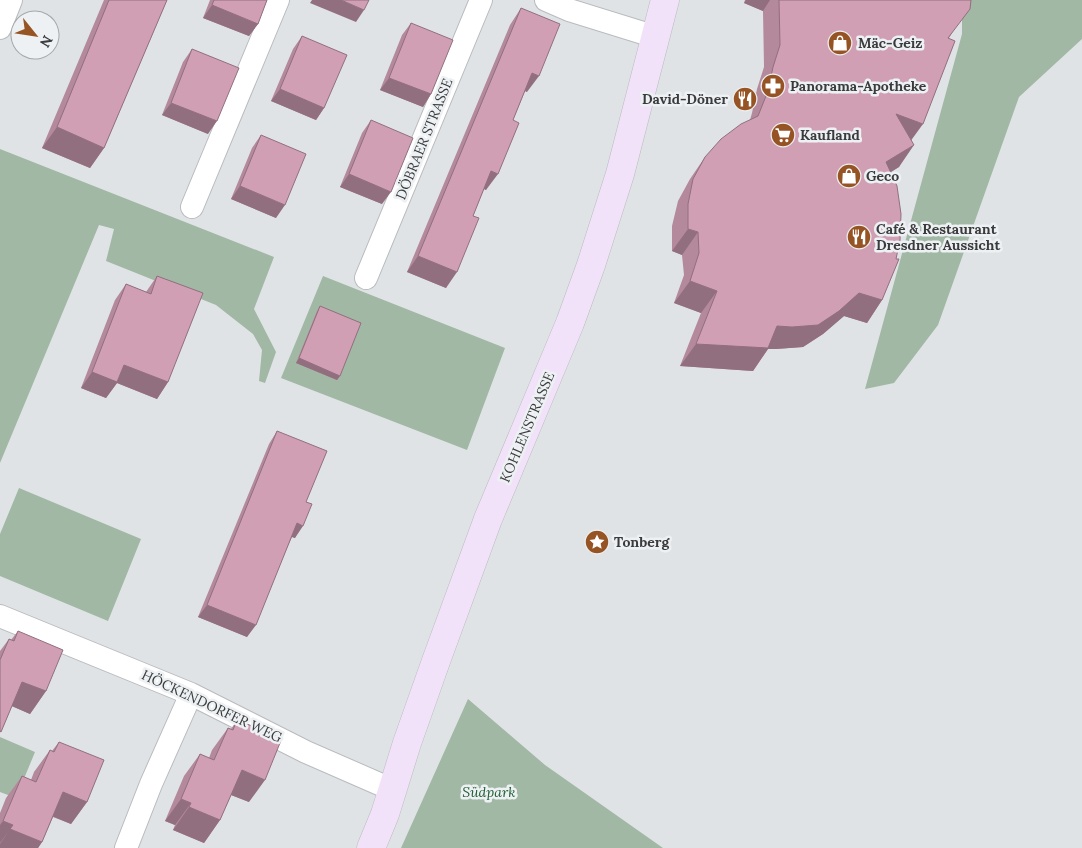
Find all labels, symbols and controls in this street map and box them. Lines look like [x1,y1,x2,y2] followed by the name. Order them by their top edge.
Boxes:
[10,10,60,60] north arrow
[827,30,853,56] shop icon: Mäc-Geiz
[36,32,57,51] text: N
[858,34,923,52] place label: Mäc-Geiz
[760,73,786,99] pharmacy icon: Panorama-Apotheke
[391,75,457,202] street label: DÖBRAER STRASSE
[790,77,927,95] place label: Panorama-Apotheke
[732,86,758,112] restaurant icon: David-Döner
[642,90,728,108] place label: David-Döner
[770,122,796,148] supermarket icon: Kaufland
[800,126,860,144] place label: Kaufland
[836,163,862,189] shop icon: Geco
[866,167,899,185] place label: Geco
[876,220,1000,254] place label: Café & Restaurant Dresdner Aussicht
[846,224,872,250] restaurant icon: Café & Restaurant Dresdner Aussicht
[496,369,559,485] street label: KOHLENSTRASSE
[584,529,610,555] place icon: Tonberg
[614,533,670,551] place label: Tonberg
[139,666,285,747] street label: HÖCKENDORFER WEG
[462,783,516,801] park label: Südpark

